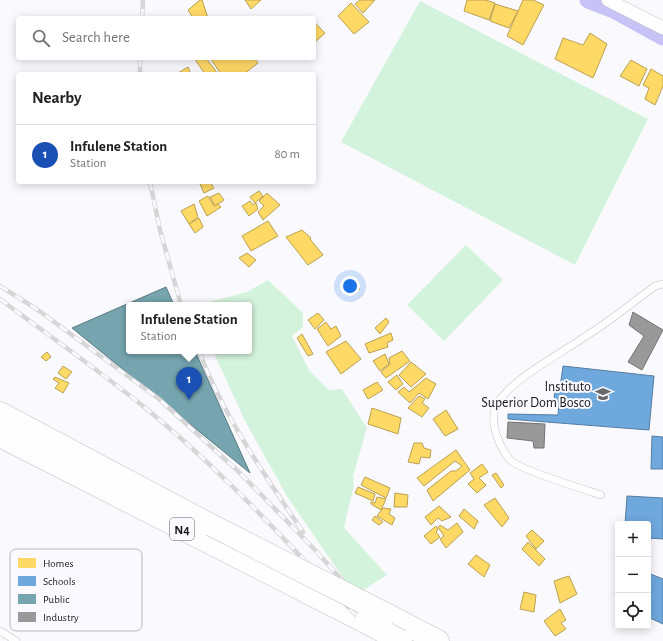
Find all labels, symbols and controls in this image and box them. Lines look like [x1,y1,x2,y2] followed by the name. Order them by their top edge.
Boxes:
[16,16,316,60] search box
[30,27,52,49] icon: search
[62,30,130,45] text: Search here
[32,89,82,106] text: Nearby
[70,139,167,154] text: Infulene Station
[43,148,47,161] text: 1
[274,148,300,161] text: 80 m
[70,157,107,170] text: Station
[340,276,360,296] your location
[126,302,252,354] popup
[140,312,238,327] text: Infulene Station
[140,330,177,343] text: Station
[176,367,202,400] pin: 1
[481,380,591,410] place label: Instituto Superior Dom Bosco
[594,385,612,403] school or university icon: Instituto Superior Dom Bosco
[170,518,194,540] road number: N4
[615,521,651,629] map controls
[615,521,651,557] button: +
[10,549,142,631] legend
[615,557,651,593] button: −
[43,558,74,569] text: Homes
[43,576,76,587] text: Schools
[615,593,651,629] button: locate
[43,594,70,605] text: Public
[43,612,79,623] text: Industry

